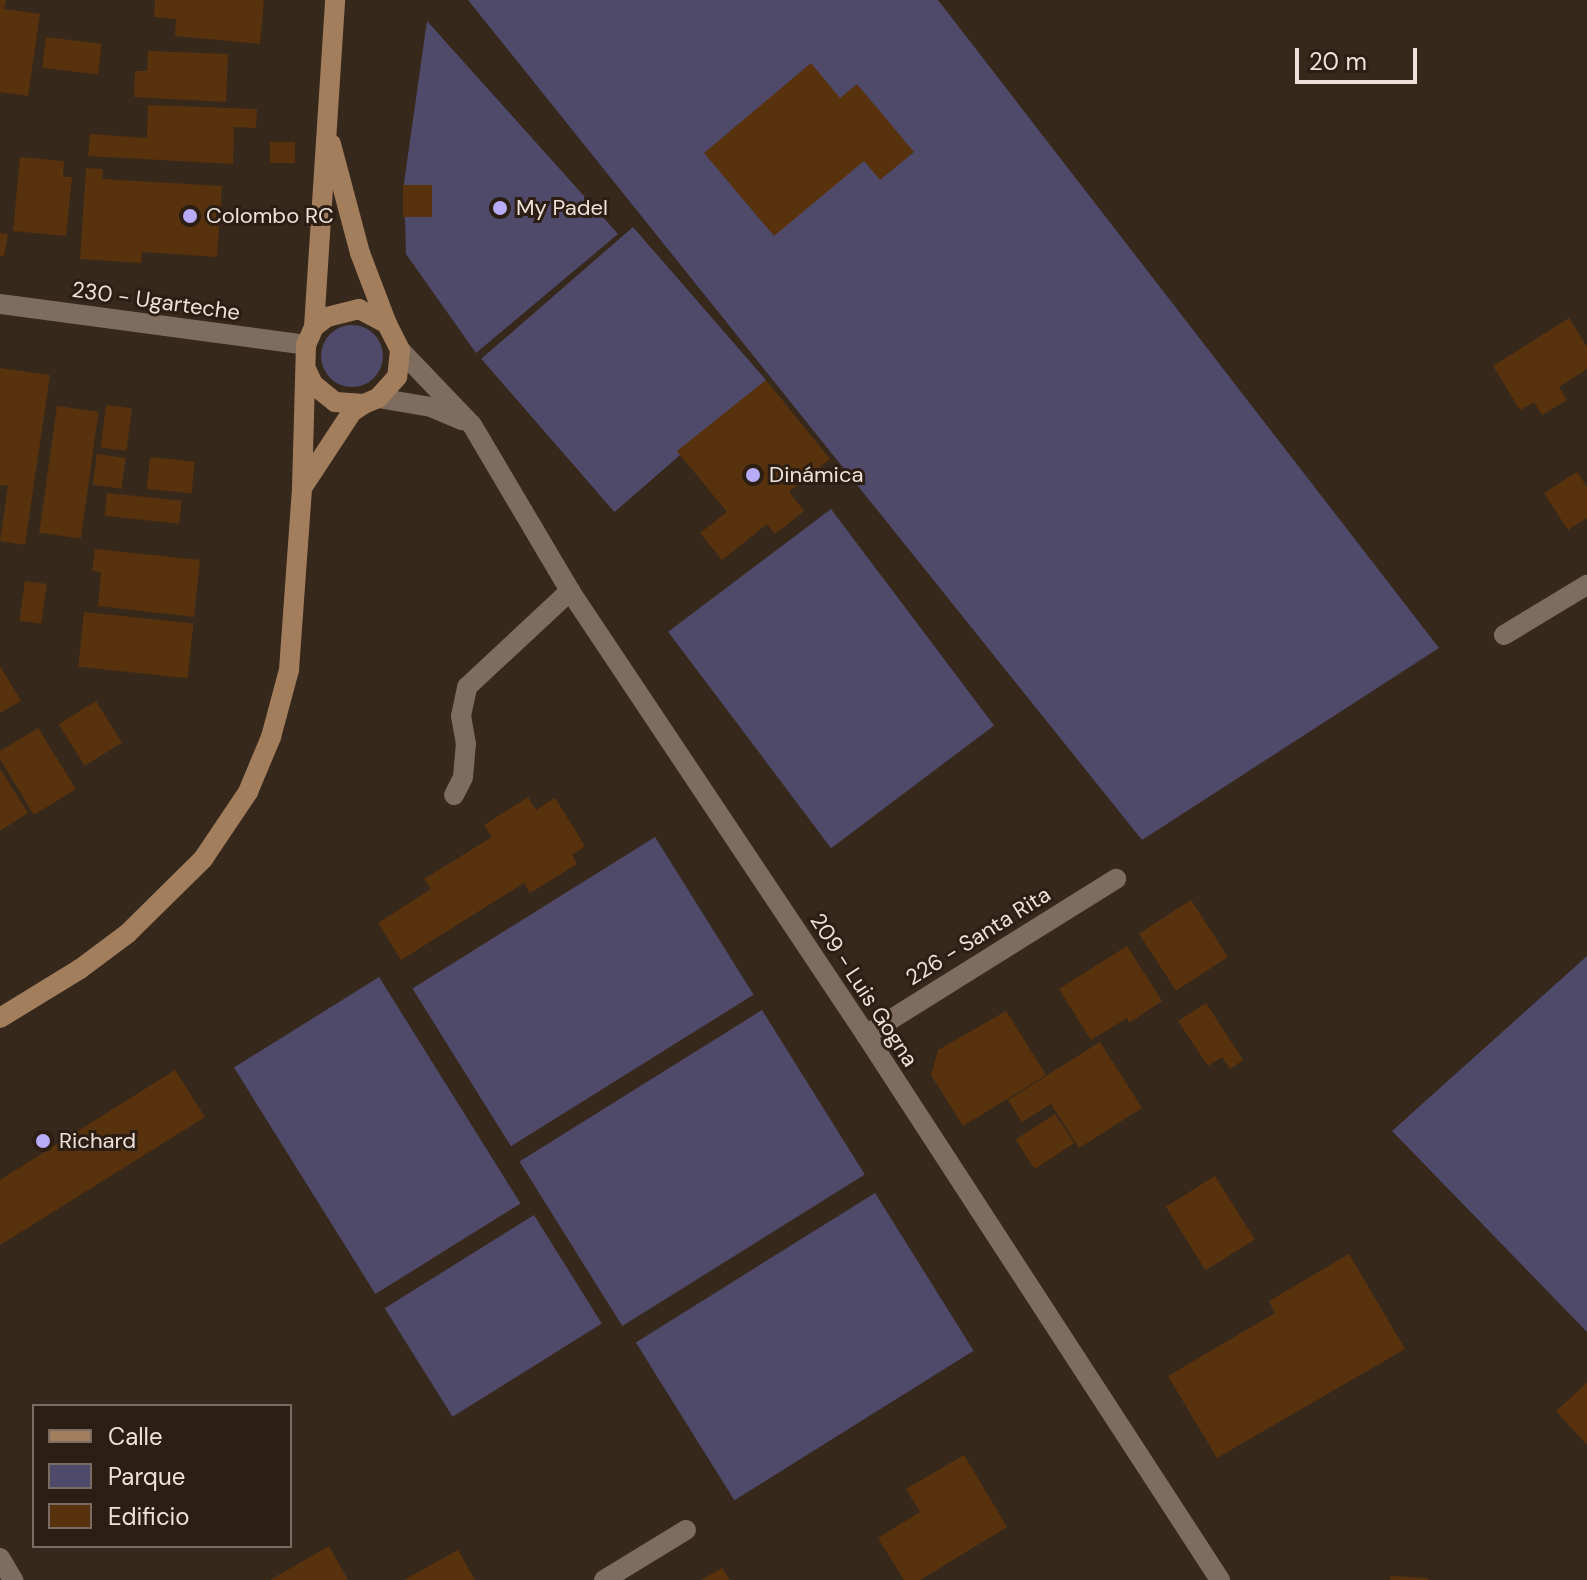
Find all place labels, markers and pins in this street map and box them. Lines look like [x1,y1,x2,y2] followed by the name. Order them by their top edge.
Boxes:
[516,195,608,221] place label: My Padel
[491,199,509,217] marker: My Padel
[206,203,334,229] place label: Colombo RC
[181,207,199,225] marker: Colombo RC
[769,462,863,488] place label: Dinámica
[744,466,762,484] marker: Dinámica
[59,1128,136,1154] place label: Richard
[34,1132,52,1150] marker: Richard

